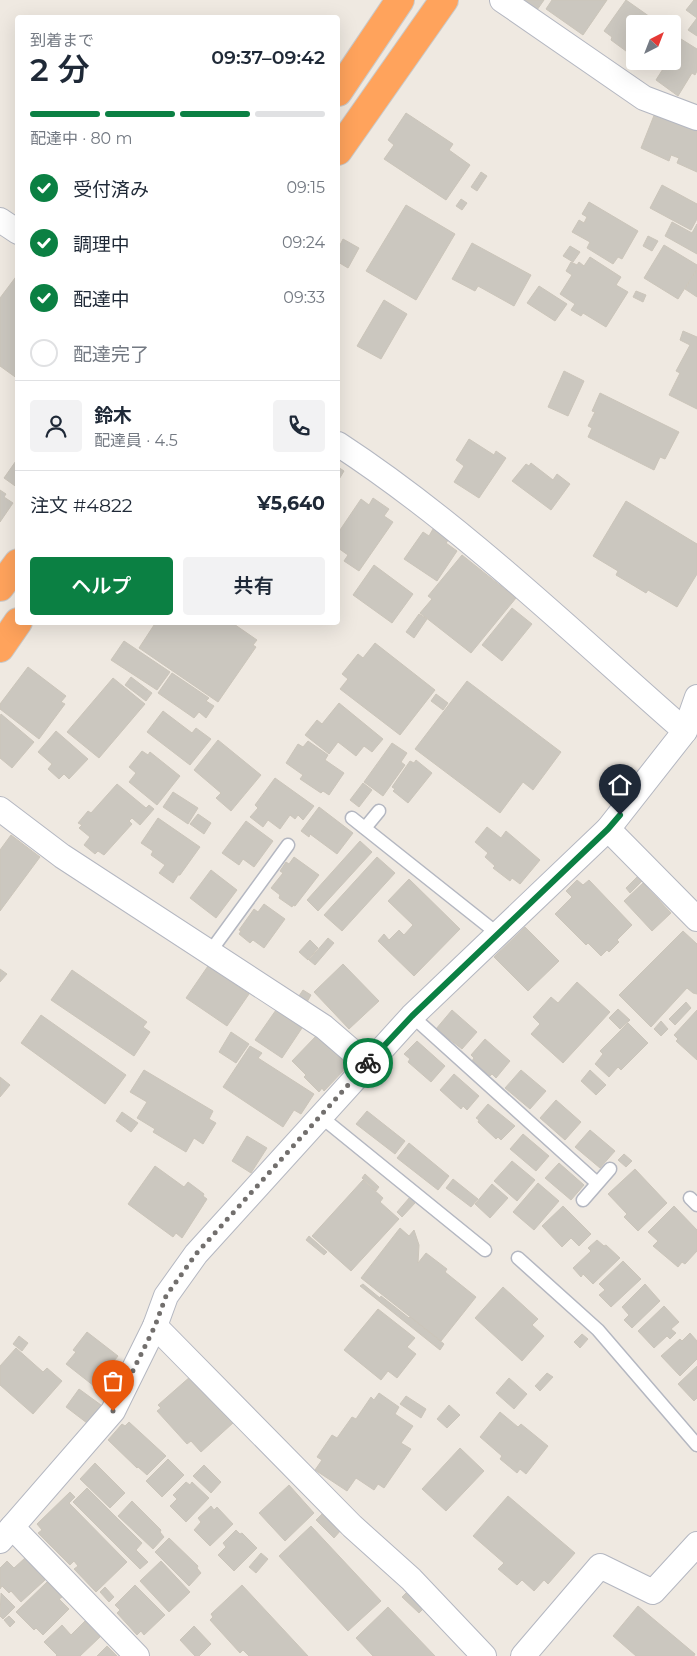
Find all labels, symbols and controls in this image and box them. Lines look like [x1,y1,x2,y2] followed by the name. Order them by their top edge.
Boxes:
[626,15,681,70] north arrow
[626,15,681,70] map controls
[30,31,94,50] text: 到着まで
[211,46,325,69] text: 09:37–09:42
[30,50,89,89] text: 2 分
[30,129,132,148] text: 配達中 · 80 m
[30,174,58,202] icon: check
[73,178,149,201] text: 受付済み
[286,178,325,197] text: 09:15
[30,229,58,257] icon: check
[73,233,130,256] text: 調理中
[282,233,325,252] text: 09:24
[30,284,58,312] icon: check
[73,288,130,311] text: 配達中
[283,288,325,307] text: 09:33
[73,343,149,366] text: 配達完了
[30,400,82,452] button: person
[273,400,325,452] button: phone
[94,404,132,427] text: 鈴木
[94,431,178,450] text: 配達員 · 4.5
[257,492,325,515] text: ¥5,640
[30,494,133,517] text: 注文 #4822
[30,557,173,615] button: ヘルプ
[183,557,325,615] button: 共有
[599,764,641,815] pin
[606,771,634,799] icon: home
[343,1038,393,1088] courier
[354,1049,382,1077] icon: bike
[92,1360,134,1411] pin
[99,1367,127,1395] icon: bag

